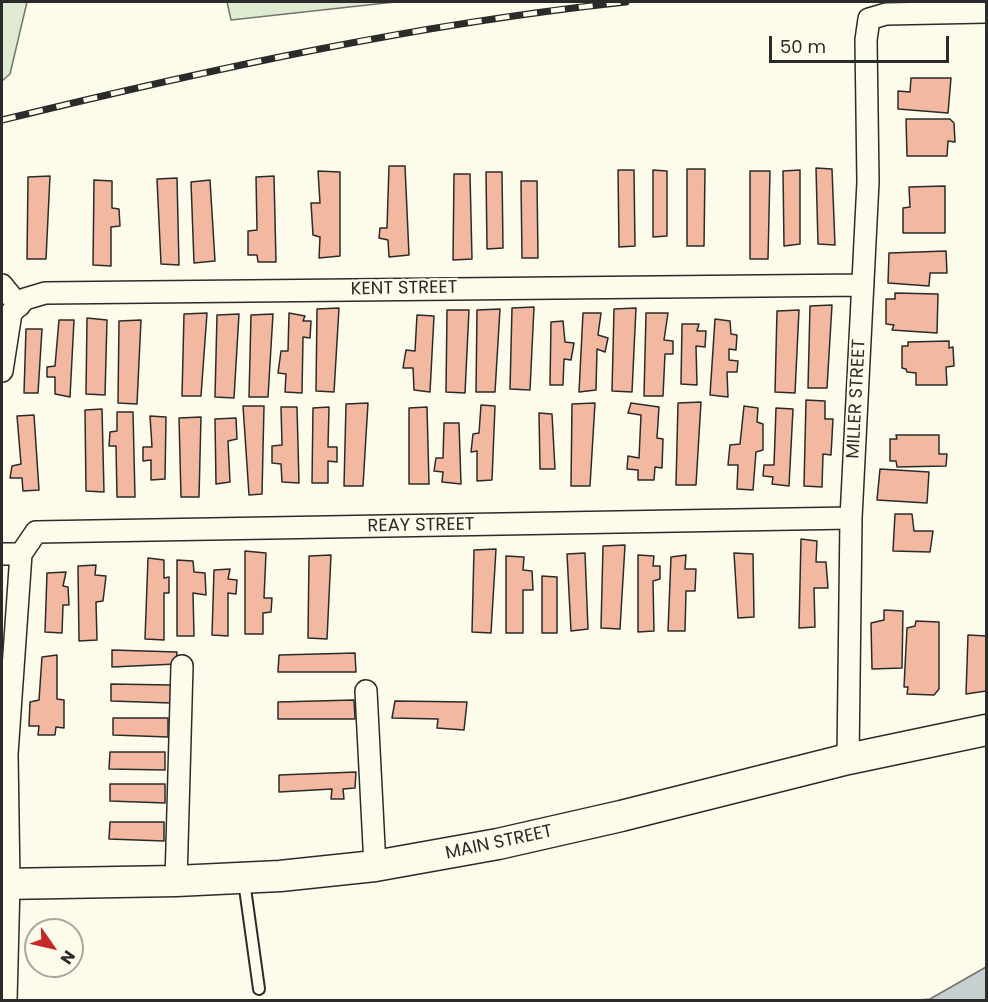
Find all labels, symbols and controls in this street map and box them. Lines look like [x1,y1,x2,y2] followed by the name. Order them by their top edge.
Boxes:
[772,24,952,62] scale bar
[780,34,826,59] text: 50 m
[350,277,458,301] street label: KENT STREET
[843,339,871,459] street label: MILLER STREET
[367,514,475,538] street label: REAY STREET
[443,821,555,865] street label: MAIN STREET
[24,918,84,978] north arrow
[55,946,81,969] text: N

